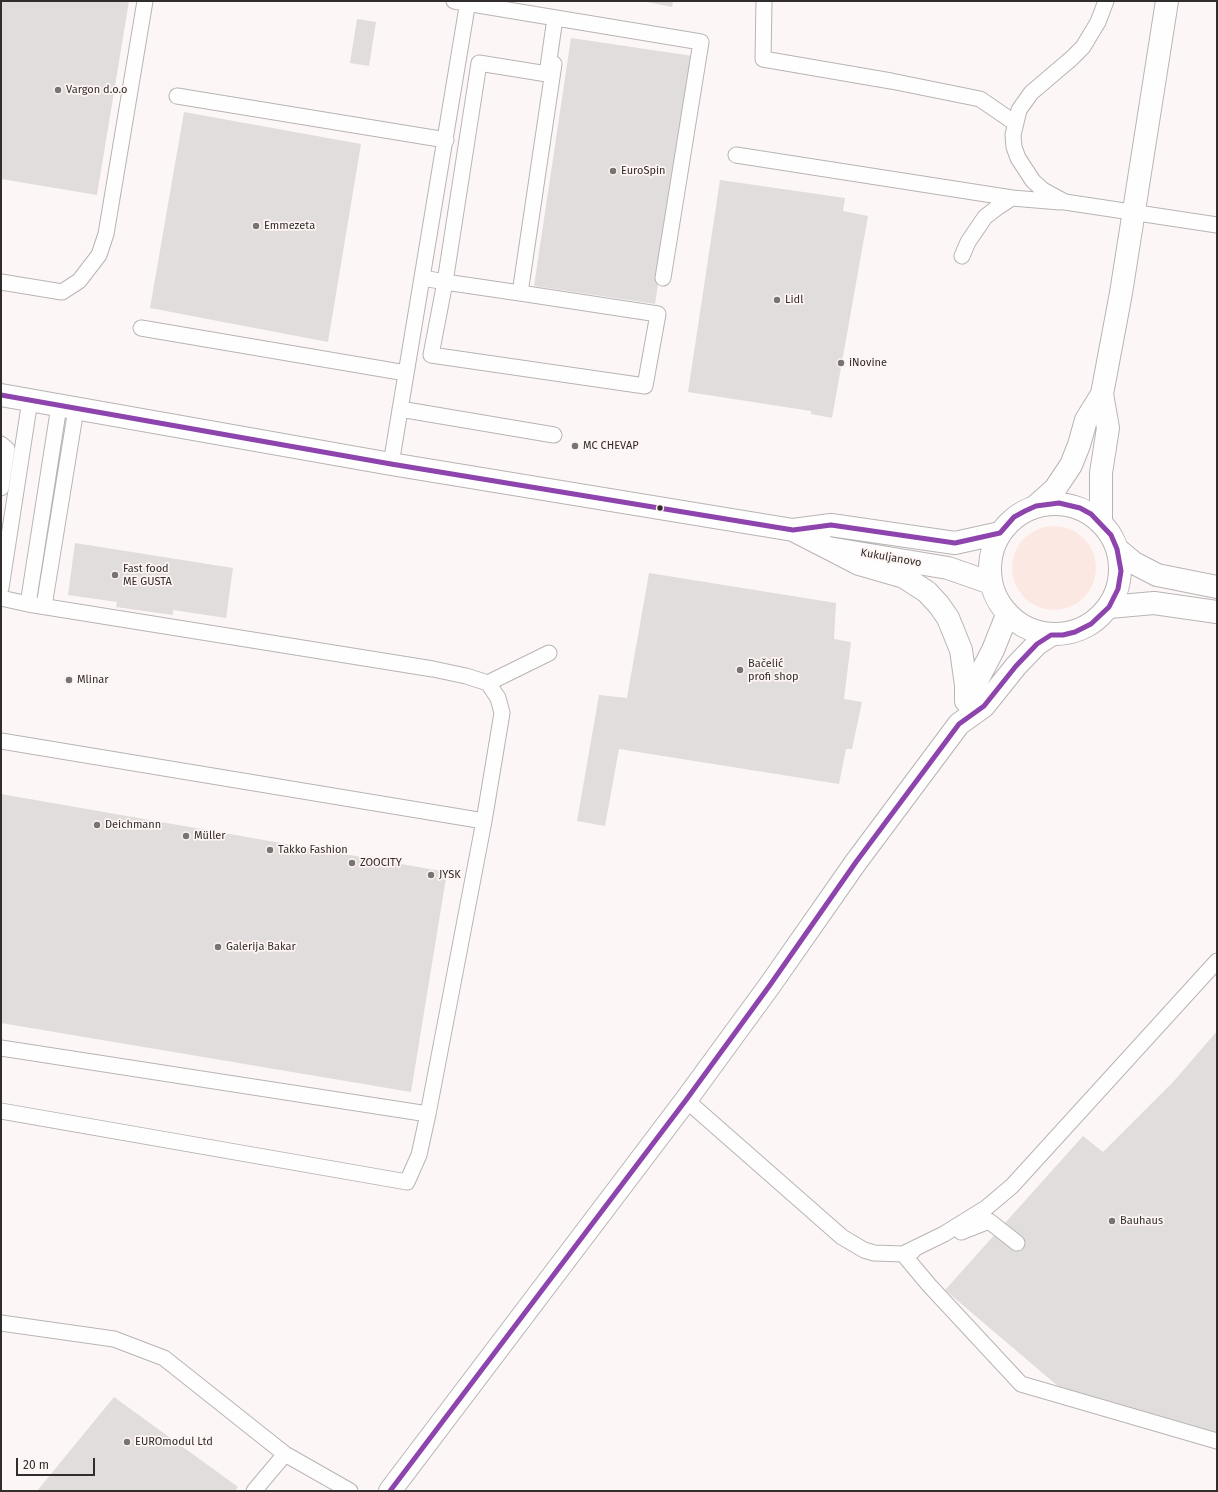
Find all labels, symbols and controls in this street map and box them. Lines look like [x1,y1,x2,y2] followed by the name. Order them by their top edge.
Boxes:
[66,83,127,97] place label: Vargon d.o.o
[53,85,63,95] marker: Vargon d.o.o
[621,164,666,178] place label: EuroSpin
[608,166,618,176] marker: EuroSpin
[264,219,315,233] place label: Emmezeta
[251,221,261,231] marker: Emmezeta
[785,293,803,307] place label: Lidl
[772,295,782,305] marker: Lidl
[849,356,887,370] place label: iNovine
[836,358,846,368] marker: iNovine
[583,439,639,453] place label: MC CHEVAP
[570,441,580,451] marker: MC CHEVAP
[655,503,665,513] unlabelled marker
[860,546,922,570] street label: Kukuljanovo
[123,562,172,588] place label: Fast food ME GUSTA
[110,570,120,580] marker: Fast food ME GUSTA
[748,657,799,683] place label: Bačelić profi shop
[735,665,745,675] marker: Bačelić profi shop
[77,673,109,687] place label: Mlinar
[64,675,74,685] marker: Mlinar
[105,818,161,832] place label: Deichmann
[92,820,102,830] marker: Deichmann
[194,829,226,843] place label: Müller
[181,831,191,841] marker: Müller
[278,843,348,857] place label: Takko Fashion
[265,845,275,855] marker: Takko Fashion
[360,856,402,870] place label: ZOOCITY
[347,858,357,868] marker: ZOOCITY
[439,868,461,882] place label: JYSK
[426,870,436,880] marker: JYSK
[226,940,296,954] place label: Galerija Bakar
[213,942,223,952] marker: Galerija Bakar
[1120,1214,1163,1228] place label: Bauhaus
[1107,1216,1117,1226] marker: Bauhaus
[135,1435,213,1449] place label: EUROmodul Ltd
[122,1437,132,1447] marker: EUROmodul Ltd
[18,1450,97,1476] scale bar
[23,1458,49,1472] text: 20 m

